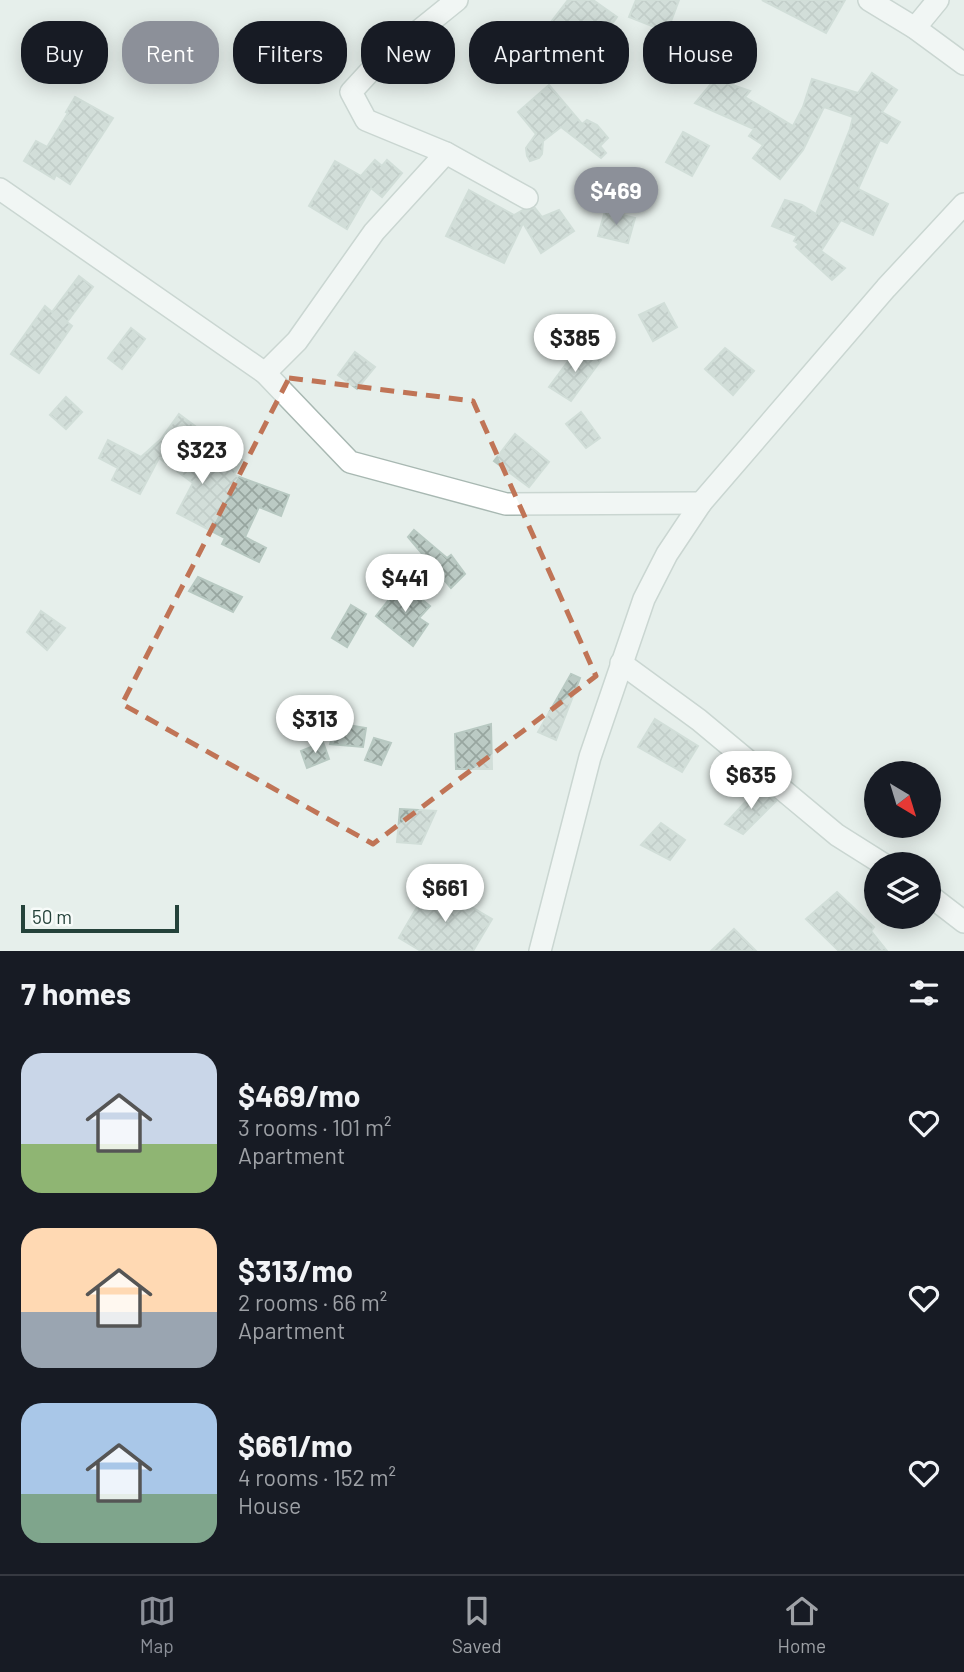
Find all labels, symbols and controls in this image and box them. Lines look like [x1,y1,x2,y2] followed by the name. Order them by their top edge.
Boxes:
[21,21,108,84] chip: Buy
[122,21,219,84] chip: Rent
[233,21,347,84] chip: Filters
[361,21,455,84] chip: New
[469,21,629,84] chip: Apartment
[643,21,757,84] chip: House
[575,168,657,227] pin: $469
[590,176,642,204] text: $469
[534,314,616,374] pin: $385
[550,323,600,351] text: $385
[161,426,243,486] pin: $323
[177,435,227,463] text: $323
[364,554,446,614] pin: $441
[382,563,428,591] text: $441
[274,696,356,755] pin: $313
[292,704,338,732] text: $313
[710,752,792,811] pin: $635
[726,760,776,788] text: $635
[864,761,942,838] north arrow
[864,761,941,929] map controls
[864,852,941,929] button: layers
[404,864,486,924] pin: $661
[422,873,468,901] text: $661
[21,902,178,934] scale bar
[32,905,72,928] text: 50 m
[905,974,943,1012] icon: filters
[21,975,131,1011] text: 7 homes
[238,1077,360,1113] text: $469/mo
[77,1081,161,1165] icon: home
[905,1104,943,1142] icon: heart
[238,1113,391,1141] text: 3 rooms · 101 m²
[238,1141,345,1169] text: Apartment
[238,1252,353,1288] text: $313/mo
[77,1256,161,1340] icon: home
[905,1279,943,1317] icon: heart
[238,1288,387,1316] text: 2 rooms · 66 m²
[238,1316,345,1344] text: Apartment
[238,1427,353,1463] text: $661/mo
[77,1431,161,1515] icon: home
[905,1454,943,1492] icon: heart
[238,1463,396,1491] text: 4 rooms · 152 m²
[238,1491,301,1519] text: House
[138,1592,176,1657] tab: Map
[452,1592,502,1657] tab: Saved
[778,1592,826,1657] tab: Home

